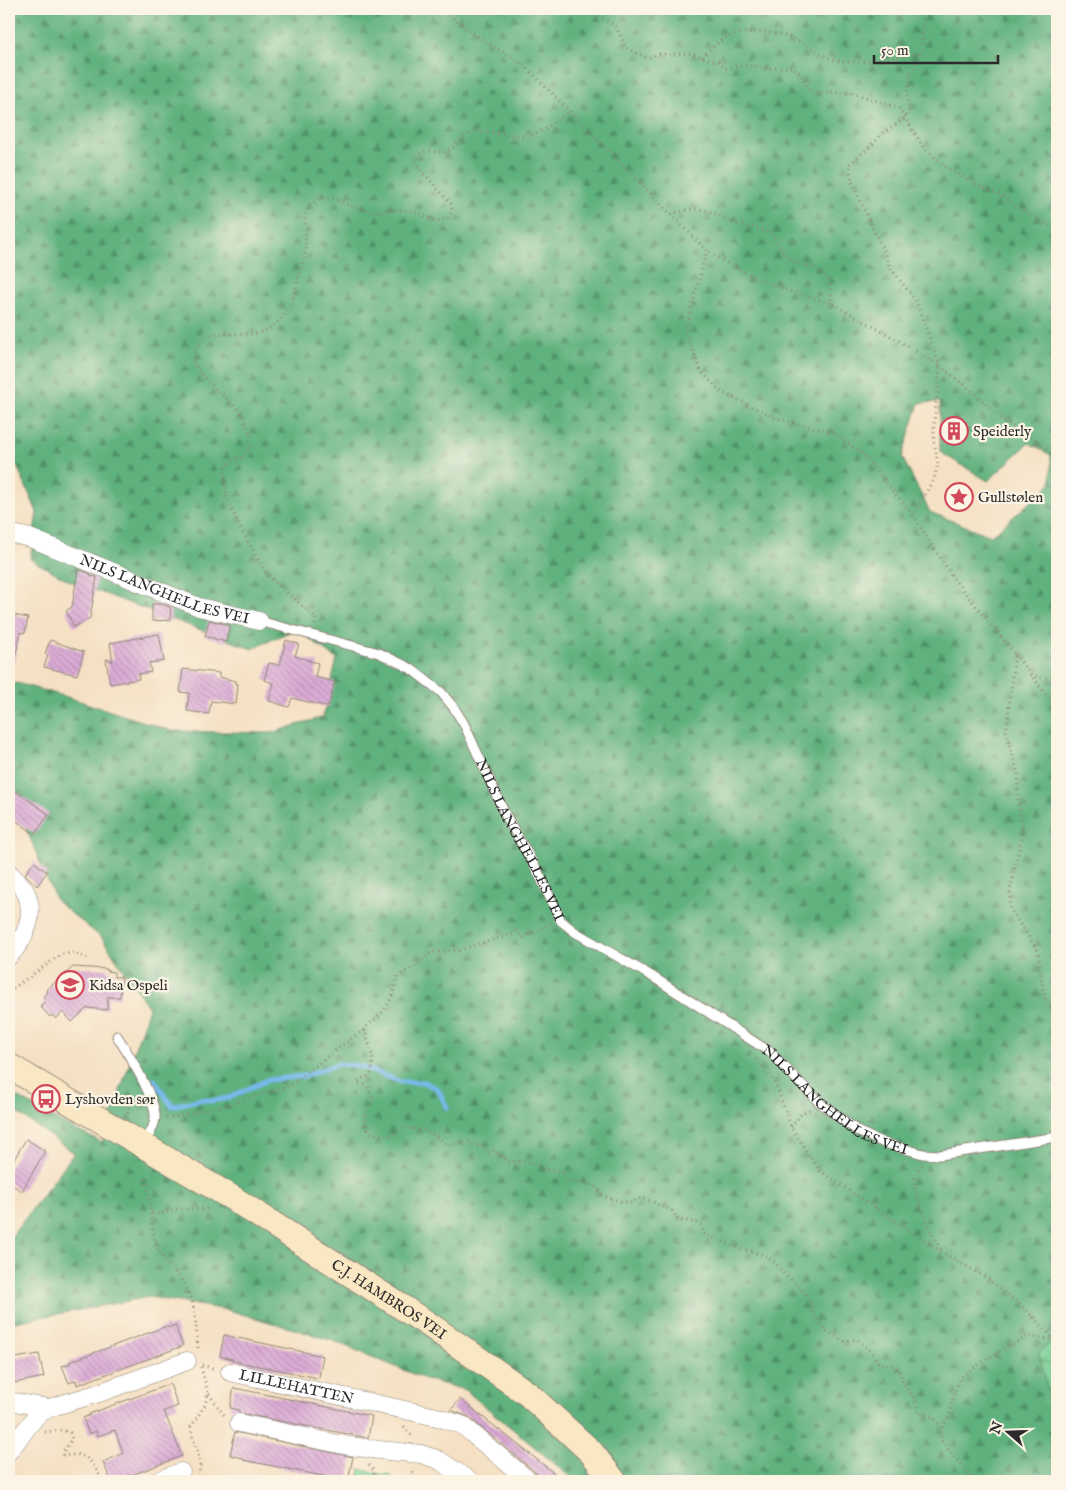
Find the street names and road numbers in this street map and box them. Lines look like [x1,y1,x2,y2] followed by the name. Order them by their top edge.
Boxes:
[77,550,252,629] street label: NILS LANGHELLES VEI
[471,756,569,924] street label: NILS LANGHELLES VEI
[758,1040,910,1159] street label: NILS LANGHELLES VEI
[328,1255,451,1344] street label: C.J. HAMBROS VEI
[237,1365,356,1409] street label: LILLEHATTEN

